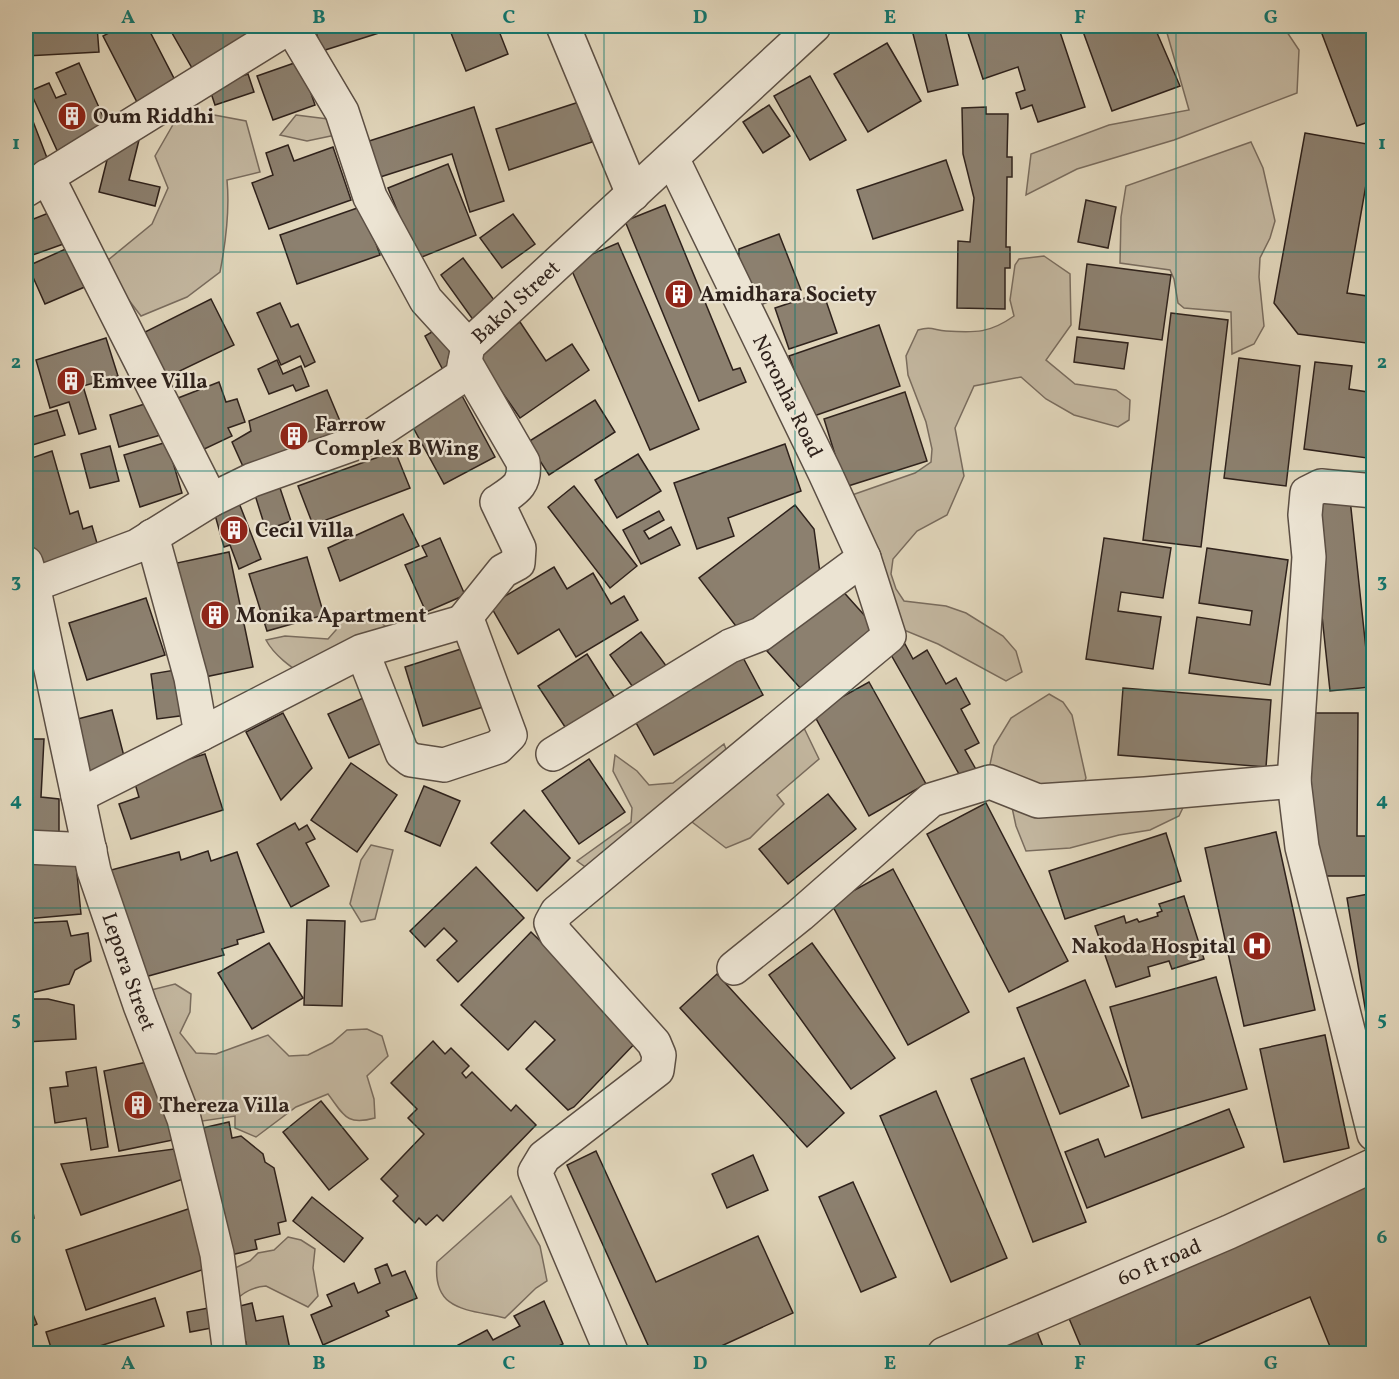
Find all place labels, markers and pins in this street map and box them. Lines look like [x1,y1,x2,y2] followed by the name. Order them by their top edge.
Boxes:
[56,100,88,132] building icon: Oum Riddhi
[93,103,215,132] place label: Oum Riddhi
[663,278,695,310] building icon: Amidhara Society
[700,281,877,310] place label: Amidhara Society
[55,365,87,397] building icon: Emvee Villa
[92,368,208,397] place label: Emvee Villa
[315,411,479,464] place label: Farrow Complex B Wing
[278,420,310,452] building icon: Farrow Complex B Wing
[218,514,250,546] building icon: Cecil Villa
[255,517,354,546] place label: Cecil Villa
[199,599,231,631] building icon: Monika Apartment
[236,602,427,631] place label: Monika Apartment
[1241,930,1273,962] hospital icon: Nakoda Hospital
[1072,933,1236,962] place label: Nakoda Hospital
[122,1089,154,1121] building icon: Thereza Villa
[159,1092,290,1121] place label: Thereza Villa

